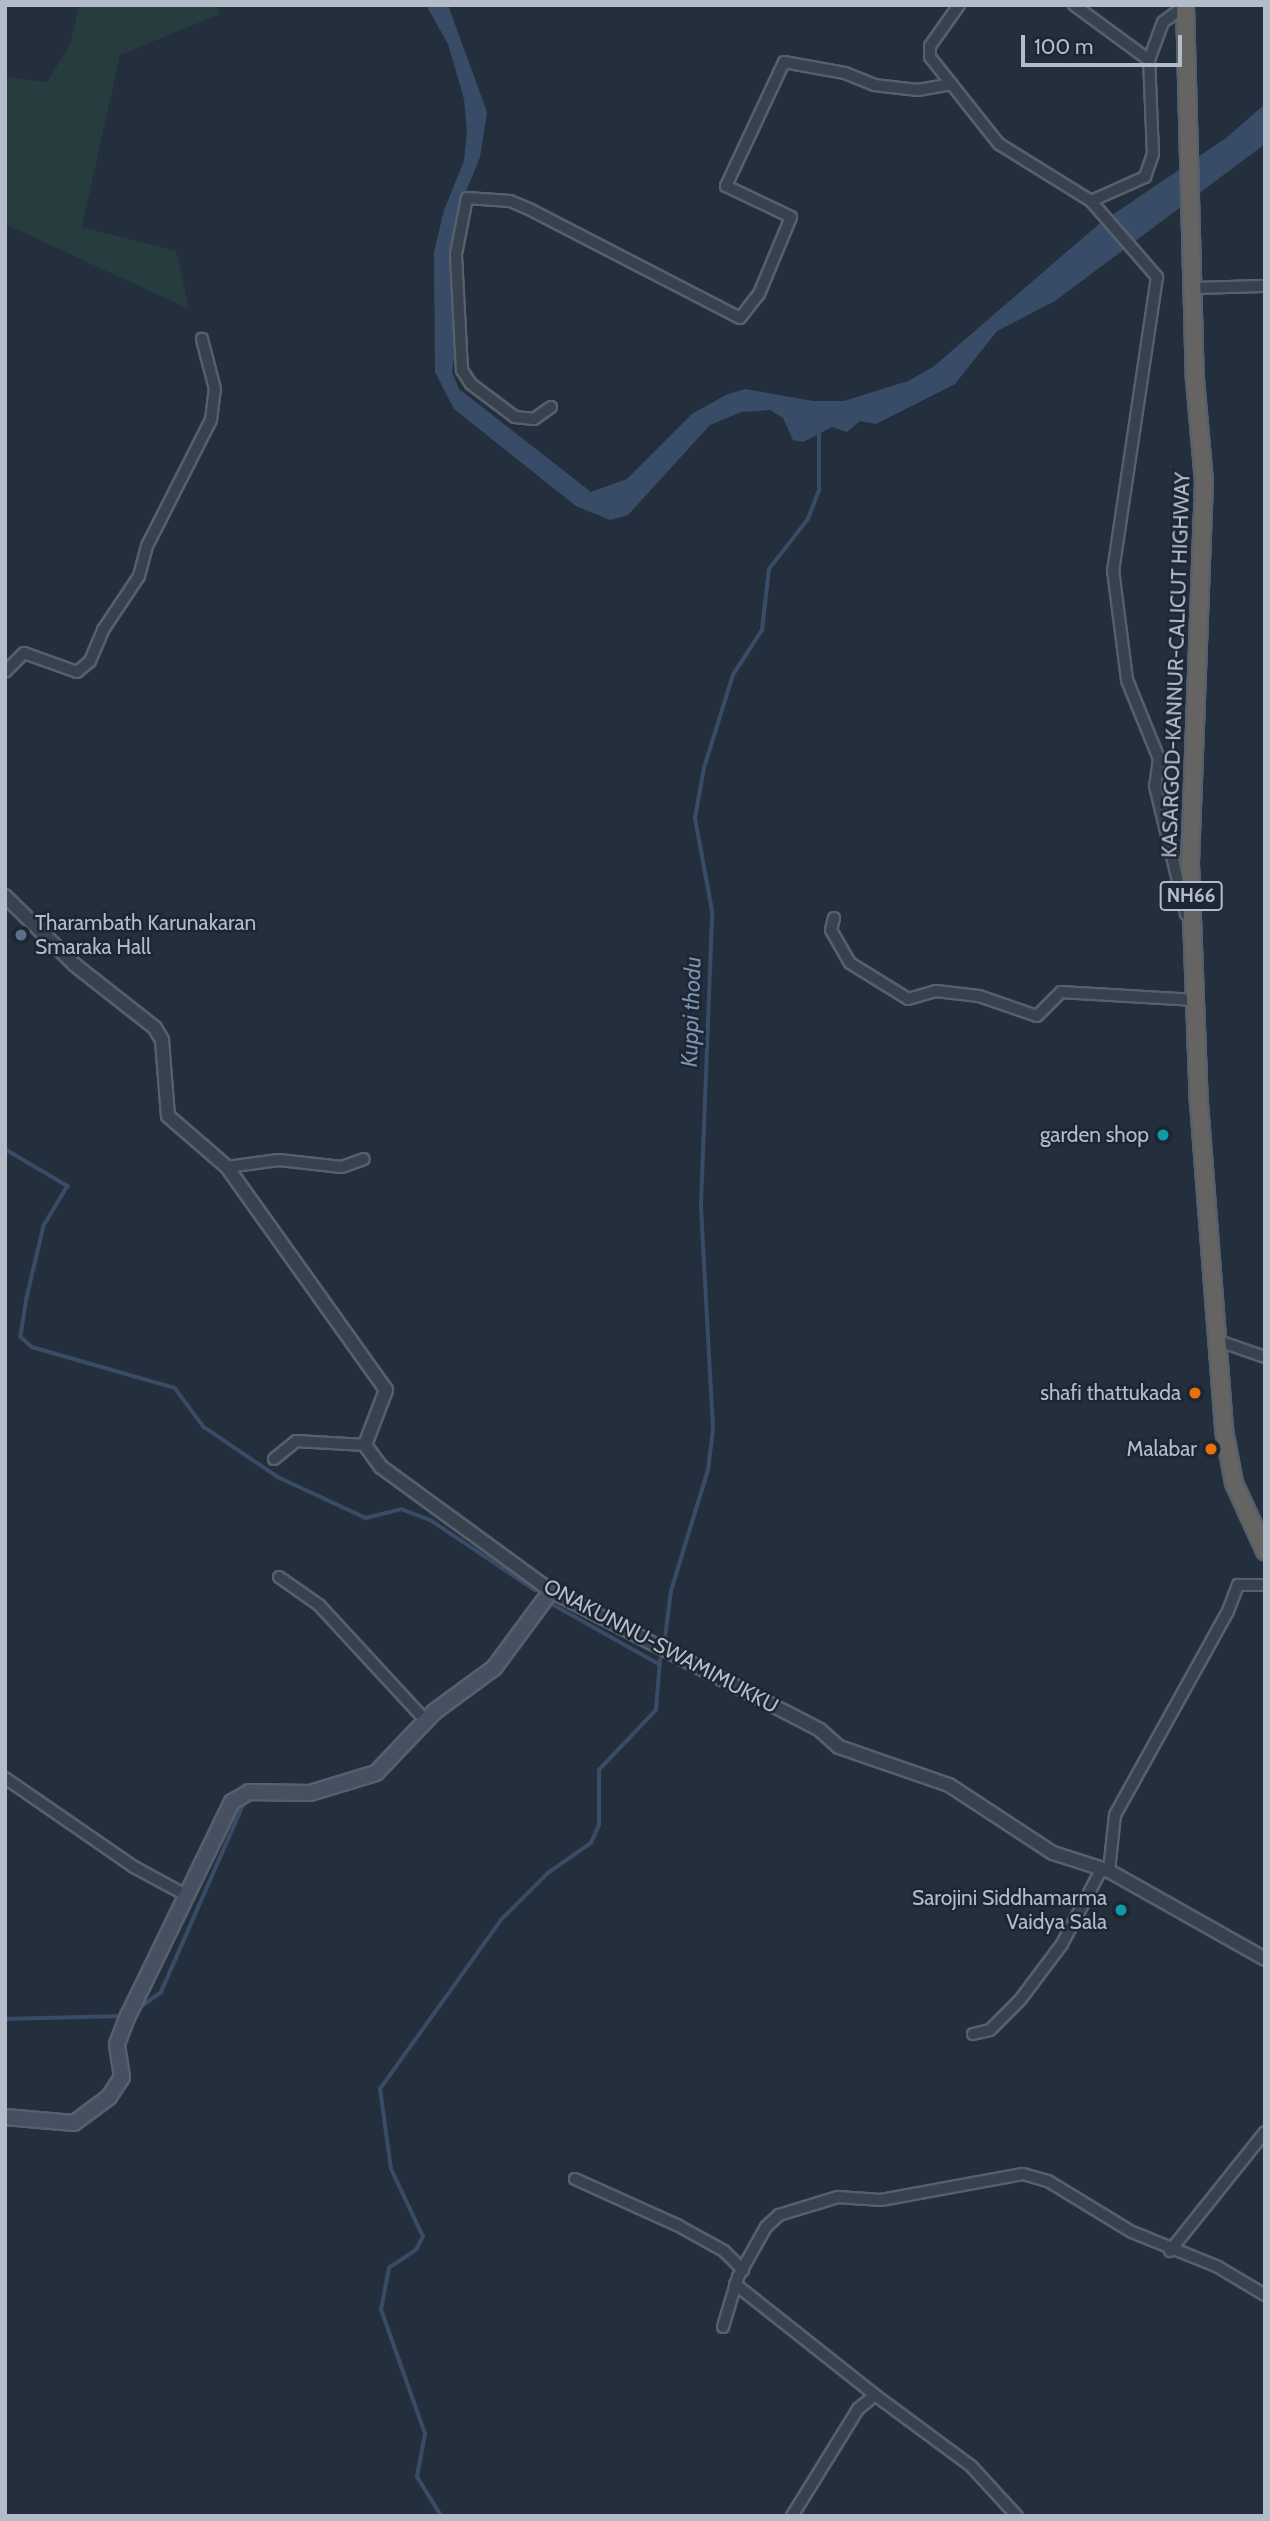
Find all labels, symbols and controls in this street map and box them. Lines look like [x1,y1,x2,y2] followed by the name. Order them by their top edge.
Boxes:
[1025,21,1186,65] scale bar
[1034,34,1093,59] text: 100 m
[1157,472,1195,858] street label: KASARGOD-KANNUR-CALICUT HIGHWAY
[1160,880,1222,912] road number: NH66
[35,910,256,960] place label: Tharambath Karunakaran Smaraka Hall
[13,927,29,943] marker: Tharambath Karunakaran Smaraka Hall
[675,956,707,1068] water label: Kuppi thodu
[1040,1122,1149,1148] place label: garden shop
[1155,1127,1171,1143] marker: garden shop
[1040,1380,1181,1406] place label: shafi thattukada
[1187,1385,1203,1401] marker: shafi thattukada
[1127,1436,1197,1462] place label: Malabar
[1203,1441,1219,1457] marker: Malabar
[539,1573,783,1719] street label: ONAKUNNU-SWAMIMUKKU
[912,1885,1107,1935] place label: Sarojini Siddhamarma Vaidya Sala
[1113,1902,1129,1918] marker: Sarojini Siddhamarma Vaidya Sala

